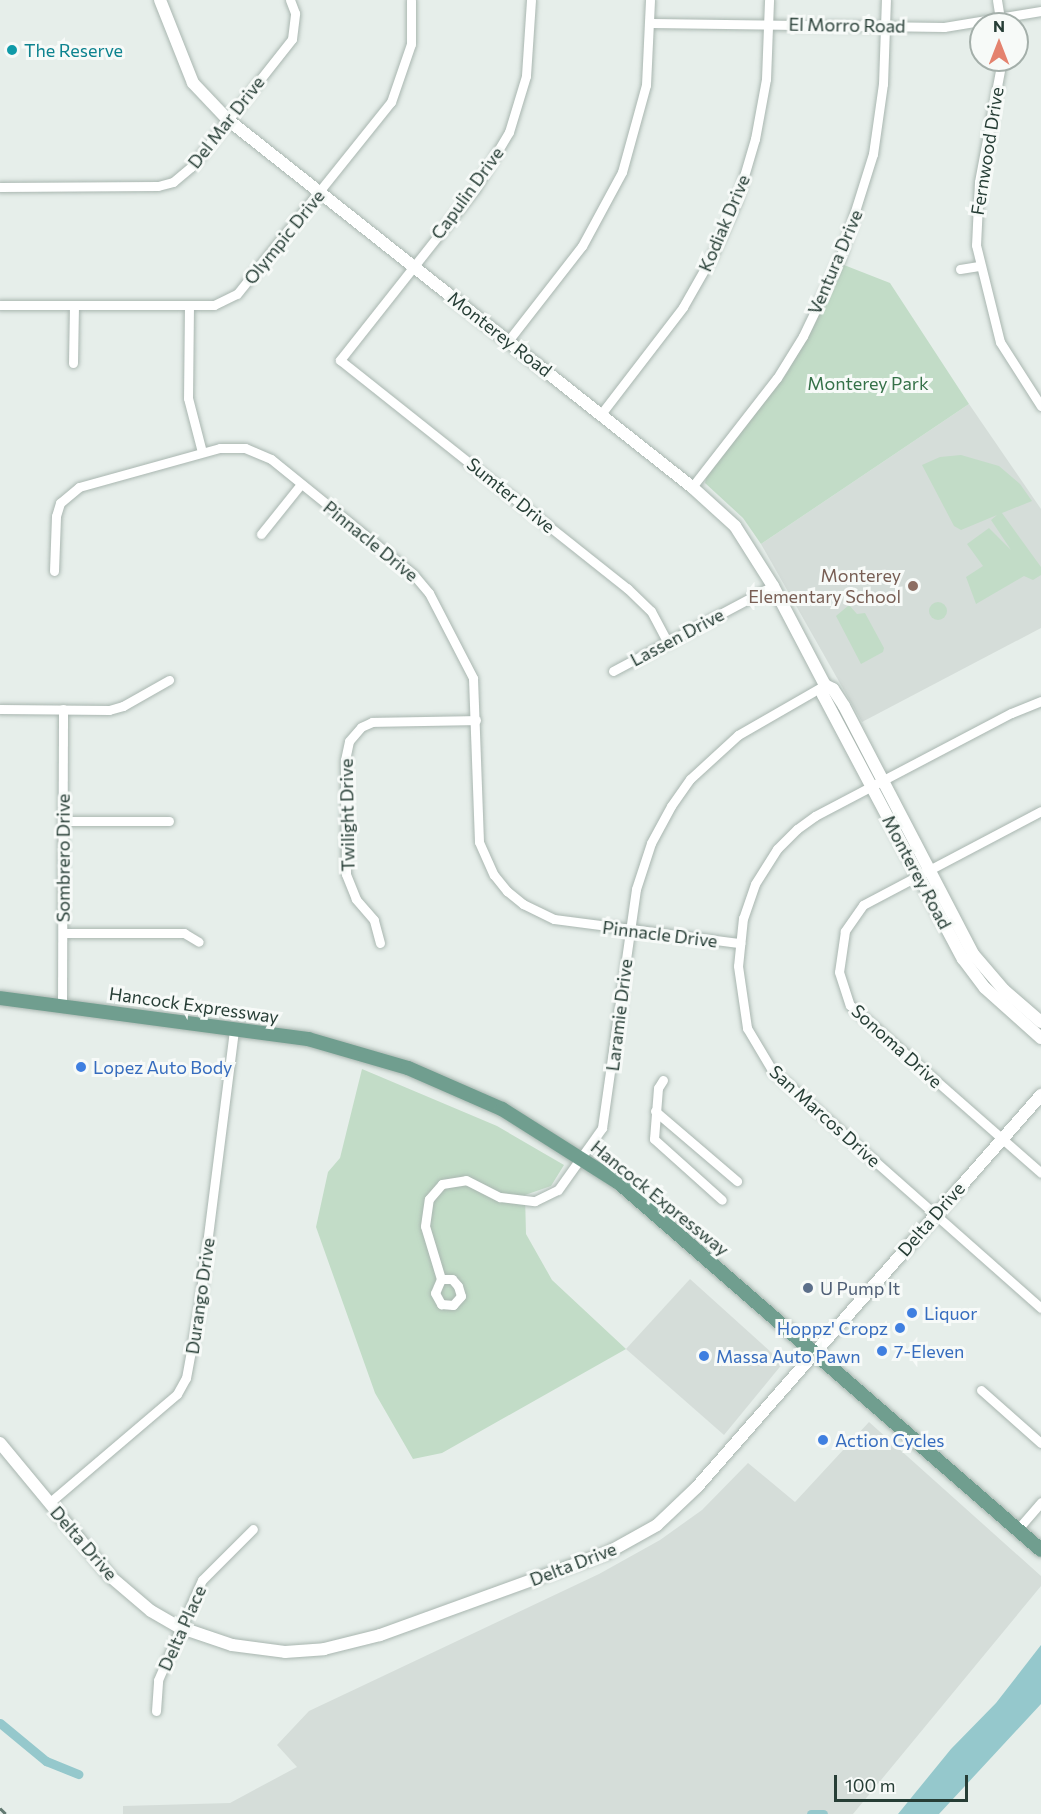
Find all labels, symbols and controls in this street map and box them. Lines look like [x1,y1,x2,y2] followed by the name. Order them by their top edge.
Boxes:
[969,12,1029,72] north arrow
[788,13,906,37] street label: El Morro Road
[993,16,1005,35] text: N
[24,39,123,61] place label: The Reserve
[5,43,19,57] marker: The Reserve
[183,71,269,173] street label: Del Mar Drive
[966,85,1008,217] street label: Fernwood Drive
[426,143,508,243] street label: Capulin Drive
[694,171,754,275] street label: Kodiak Drive
[239,185,329,289] street label: Olympic Drive
[803,206,867,318] street label: Ventura Drive
[444,287,556,381] street label: Monterey Road
[807,372,929,394] park label: Monterey Park
[463,453,559,537] street label: Sumter Drive
[319,496,423,586] street label: Pinnacle Drive
[748,565,901,608] place label: Monterey Elementary School
[906,579,920,593] marker: Monterey Elementary School
[627,603,727,671] street label: Lassen Drive
[335,758,359,872] street label: Twilight Drive
[52,794,74,922] street label: Sombrero Drive
[878,811,956,933] street label: Monterey Road
[601,916,719,952] street label: Pinnacle Drive
[601,958,637,1072] street label: Laramie Drive
[108,982,280,1028] street label: Hancock Expressway
[847,1000,947,1092] street label: Sonoma Drive
[93,1056,232,1078] place label: Lopez Auto Body
[74,1060,88,1074] marker: Lopez Auto Body
[765,1061,885,1171] street label: San Marcos Drive
[587,1136,733,1260] street label: Hancock Expressway
[893,1178,969,1260] street label: Delta Drive
[181,1236,219,1356] street label: Durango Drive
[820,1277,900,1299] place label: U Pump It
[801,1281,815,1295] marker: U Pump It
[924,1302,977,1324] place label: Liquor
[905,1306,919,1320] marker: Liquor
[777,1317,888,1339] place label: Hoppz' Cropz
[893,1321,907,1335] marker: Hoppz' Cropz
[894,1340,964,1362] place label: 7-Eleven
[875,1344,889,1358] marker: 7-Eleven
[716,1345,861,1367] place label: Massa Auto Pawn
[697,1349,711,1363] marker: Massa Auto Pawn
[835,1429,945,1451] place label: Action Cycles
[816,1433,830,1447] marker: Action Cycles
[46,1502,122,1584] street label: Delta Drive
[527,1538,619,1590] street label: Delta Drive
[154,1582,210,1674] street label: Delta Place
[837,1763,970,1801] scale bar
[845,1774,895,1796] text: 100 m

